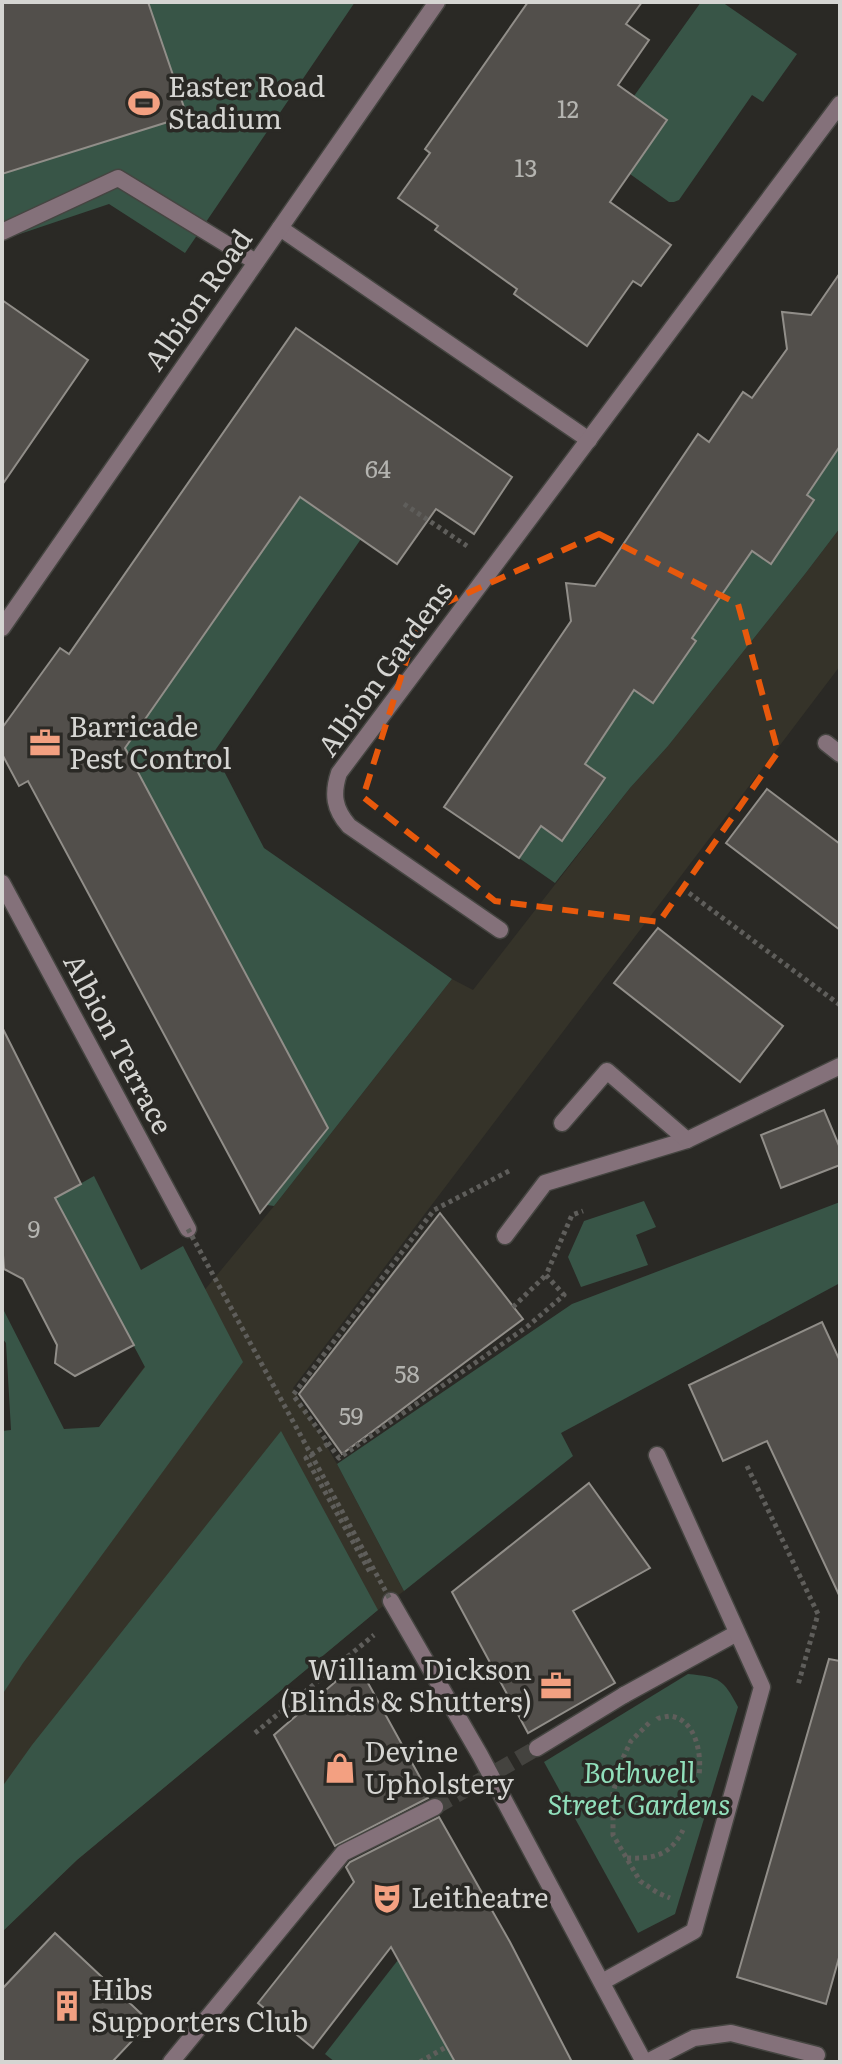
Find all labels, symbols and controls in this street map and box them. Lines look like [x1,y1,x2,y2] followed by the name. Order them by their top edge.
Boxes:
[168,64,325,138] place label: Easter Road Stadium
[127,86,161,120] sports icon: Easter Road Stadium
[557,90,579,125] house number: 12
[515,149,537,184] house number: 13
[132,219,261,378] street label: Albion Road
[365,450,391,485] house number: 64
[305,572,461,764] street label: Albion Gardens
[69,704,232,778] place label: Barricade Pest Control
[28,726,62,760] office icon: Barricade Pest Control
[54,945,185,1141] street label: Albion Terrace
[28,1210,40,1245] house number: 9
[394,1355,420,1390] house number: 58
[339,1397,363,1432] house number: 59
[280,1647,532,1721] place label: William Dickson (Blinds & Shutters)
[539,1669,573,1703] office icon: William Dickson (Blinds & Shutters)
[364,1729,515,1803] place label: Devine Upholstery
[548,1750,730,1824] park label: Bothwell Street Gardens
[323,1751,357,1785] shop icon: Devine Upholstery
[411,1875,549,1917] place label: Leitheatre
[370,1881,404,1915] theatre icon: Leitheatre
[91,1967,308,2041] place label: Hibs Supporters Club
[50,1989,84,2023] building icon: Hibs Supporters Club

